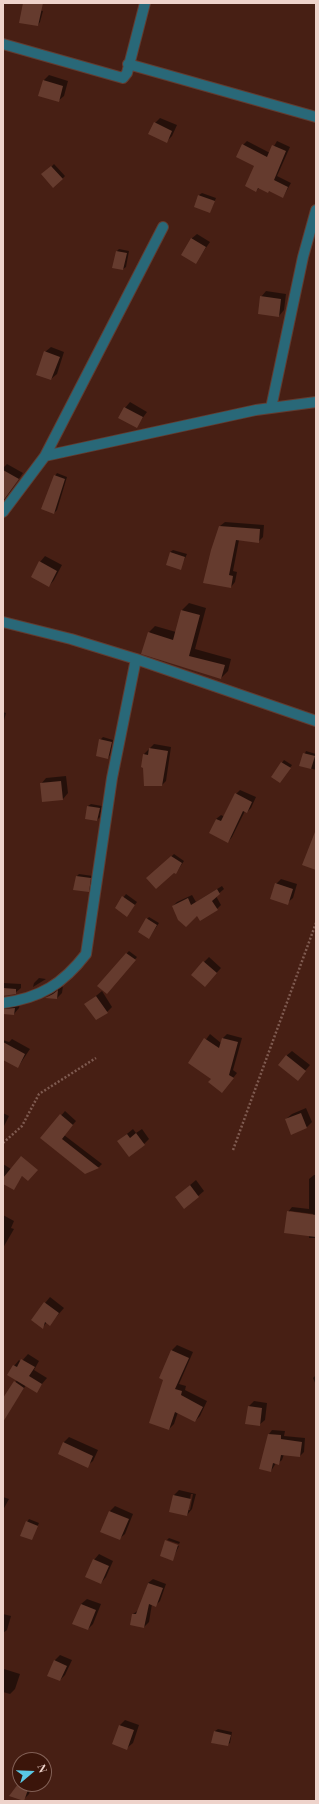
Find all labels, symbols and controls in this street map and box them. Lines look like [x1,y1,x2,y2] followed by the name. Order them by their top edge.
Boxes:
[12,1752,52,1792] north arrow
[34,1762,51,1774] text: N

